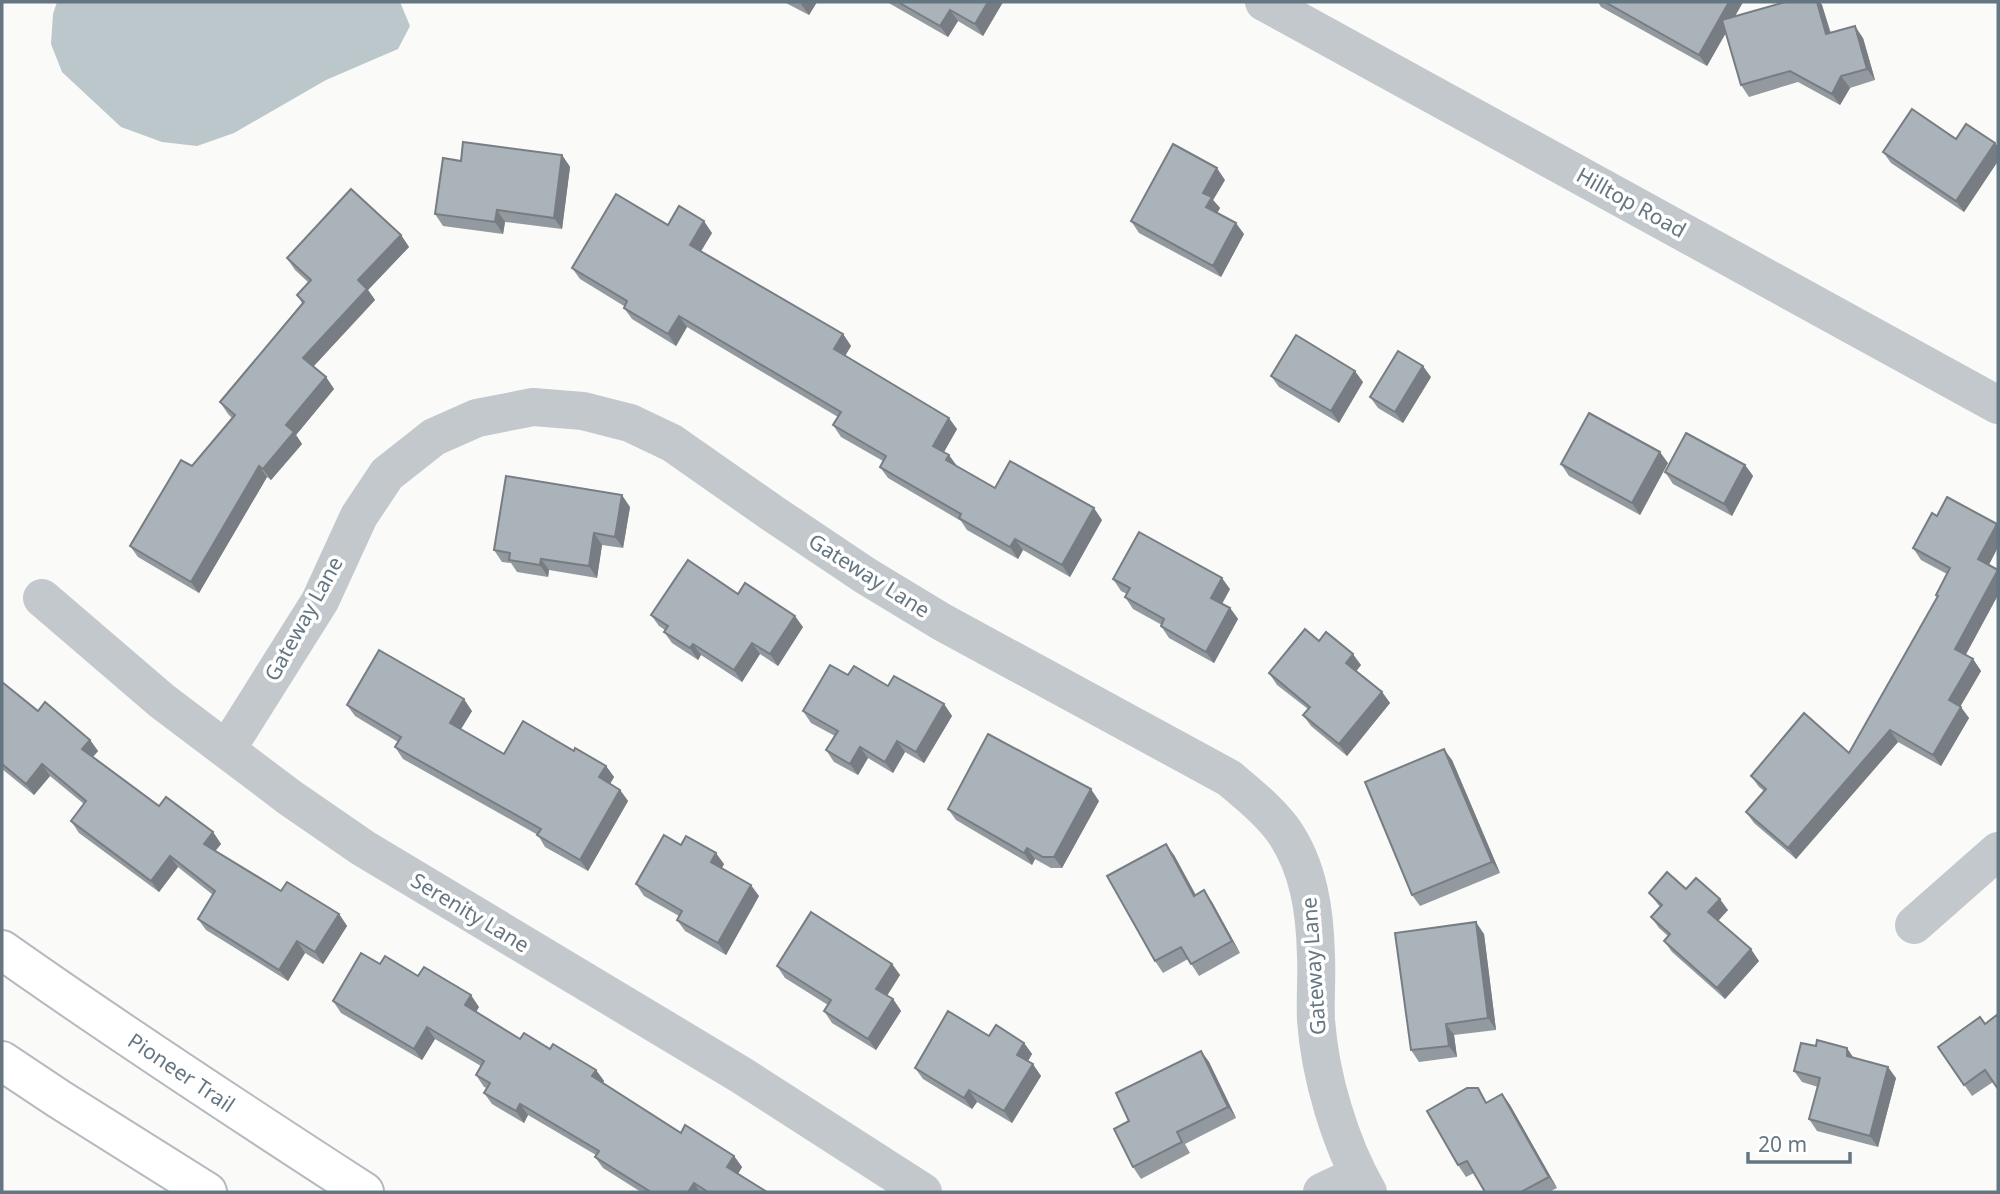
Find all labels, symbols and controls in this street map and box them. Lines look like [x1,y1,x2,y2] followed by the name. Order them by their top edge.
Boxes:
[1572,161,1691,244] street label: Hilltop Road
[804,527,936,624] street label: Gateway Lane
[257,551,349,686] street label: Gateway Lane
[406,866,535,958] street label: Serenity Lane
[1294,896,1332,1036] street label: Gateway Lane
[123,1026,240,1118] street label: Pioneer Trail
[1748,1120,1850,1164] scale bar
[1758,1130,1807,1158] text: 20 m

